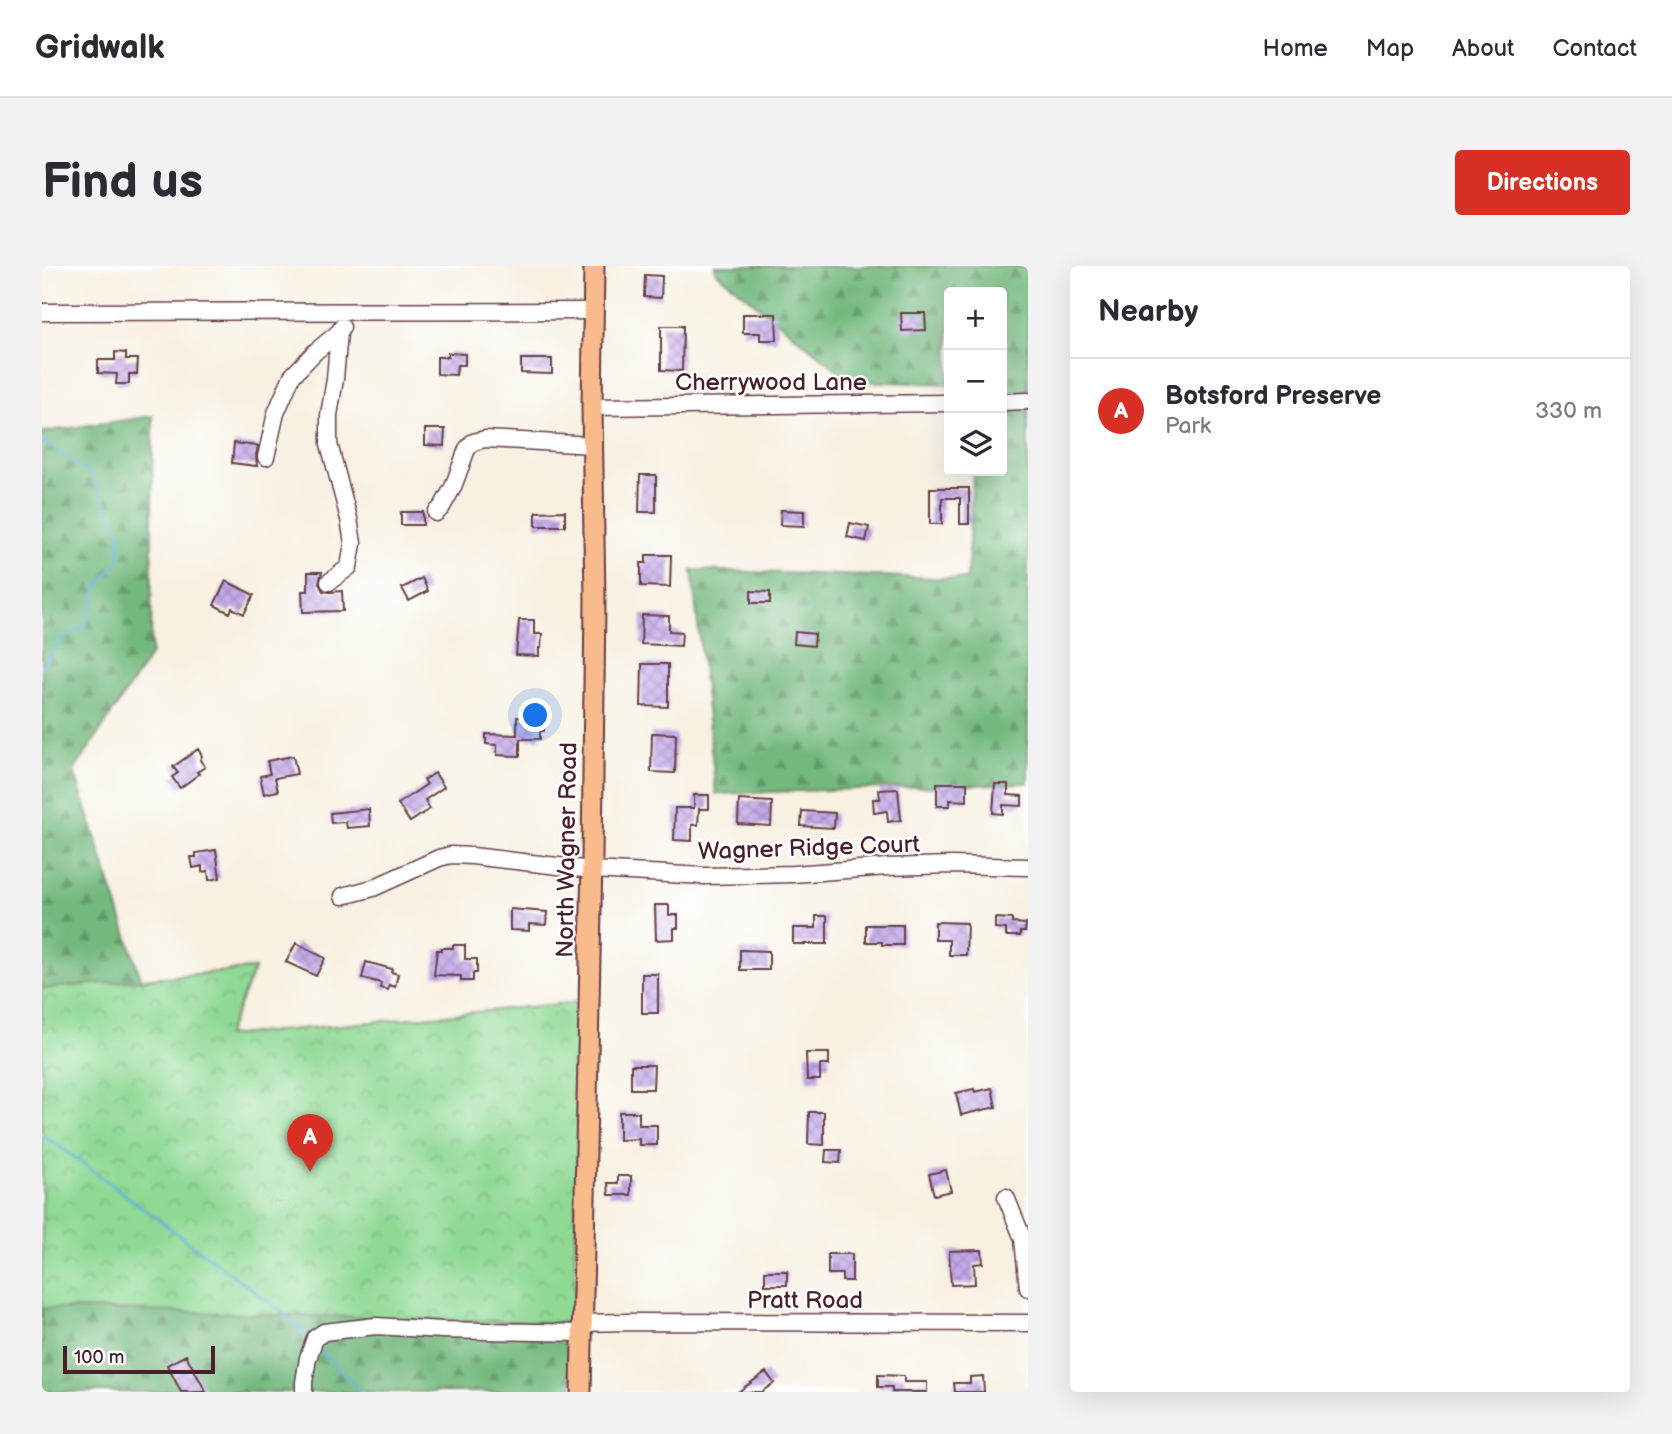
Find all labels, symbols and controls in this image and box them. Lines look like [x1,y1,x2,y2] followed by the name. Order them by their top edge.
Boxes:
[35,28,165,68] text: Gridwalk
[1263,34,1328,63] text: Home
[1366,34,1414,63] text: Map
[1452,34,1514,63] text: About
[1552,34,1637,63] text: Contact
[1455,150,1630,215] button: Directions
[42,153,203,212] text: Find us
[944,287,1007,476] map controls
[944,287,1007,350] button: +
[1098,294,1198,330] text: Nearby
[944,350,1007,413] button: −
[675,368,867,397] street label: Cherrywood Lane
[1165,381,1381,412] text: Botsford Preserve
[1114,397,1128,425] text: A
[1535,397,1602,425] text: 330 m
[1165,412,1211,440] text: Park
[944,413,1007,476] button: layers
[518,698,552,732] your location
[551,742,583,958] street label: North Wagner Road
[698,830,921,866] street label: Wagner Ridge Court
[287,1114,333,1172] pin: A
[747,1286,863,1315] street label: Pratt Road
[63,1343,215,1375] scale bar
[74,1346,125,1369] text: 100 m

